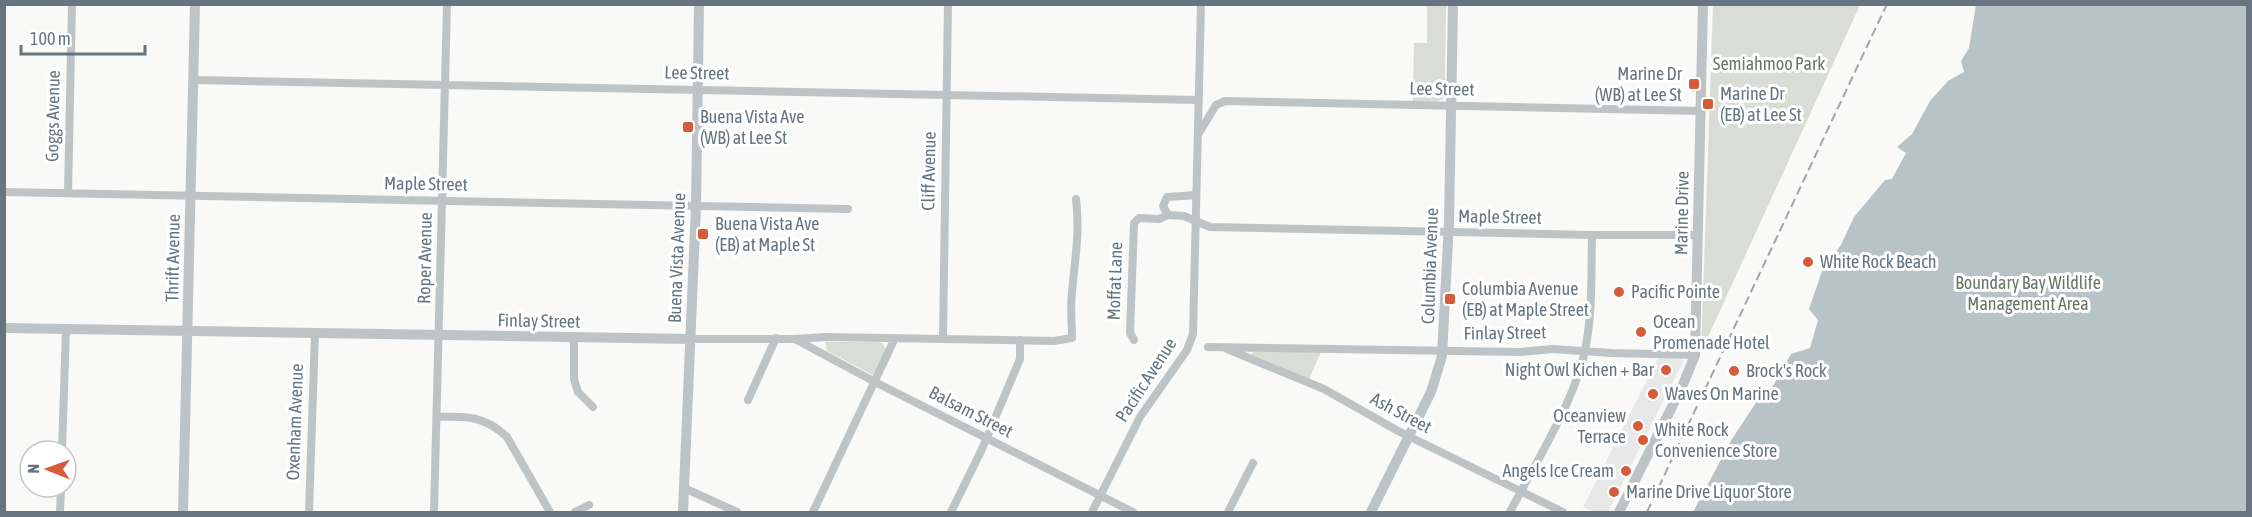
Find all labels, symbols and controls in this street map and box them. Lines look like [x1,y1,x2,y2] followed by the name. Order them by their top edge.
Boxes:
[21,18,146,56] scale bar
[30,28,71,49] text: 100 m
[1713,53,1825,74] park label: Semiahmoo Park
[664,61,730,84] street label: Lee Street
[1595,63,1683,105] place label: Marine Dr (WB) at Lee St
[41,70,64,162] street label: Goggs Avenue
[1409,77,1475,100] street label: Lee Street
[1687,77,1701,91] marker: Marine Dr (WB) at Lee St
[1720,83,1802,125] place label: Marine Dr (EB) at Lee St
[1701,97,1715,111] marker: Marine Dr (EB) at Lee St
[700,106,805,148] place label: Buena Vista Ave (WB) at Lee St
[681,120,695,134] marker: Buena Vista Ave (WB) at Lee St
[917,131,940,211] street label: Cliff Avenue
[1670,171,1693,255] street label: Marine Drive
[384,172,468,195] street label: Maple Street
[664,193,689,323] street label: Buena Vista Avenue
[1458,205,1542,228] street label: Maple Street
[1417,207,1442,324] street label: Columbia Avenue
[413,212,436,304] street label: Roper Avenue
[715,213,820,255] place label: Buena Vista Ave (EB) at Maple St
[161,214,184,302] street label: Thrift Avenue
[696,227,710,241] marker: Buena Vista Ave (EB) at Maple St
[1103,241,1126,321] street label: Moffat Lane
[1820,251,1937,272] place label: White Rock Beach
[1801,255,1815,269] marker: White Rock Beach
[1955,272,2101,314] park label: Boundary Bay Wildlife Management Area
[1462,278,1589,320] place label: Columbia Avenue (EB) at Maple Street
[1631,281,1720,302] place label: Pacific Pointe
[1612,285,1626,299] marker: Pacific Pointe
[1443,292,1457,306] marker: Columbia Avenue (EB) at Maple Street
[498,309,581,332] street label: Finlay Street
[1653,311,1770,353] place label: Ocean Promenade Hotel
[1463,321,1546,344] street label: Finlay Street
[1634,325,1648,339] marker: Ocean Promenade Hotel
[1111,334,1180,426] street label: Pacific Avenue
[1505,359,1655,380] place label: Night Owl Kichen + Bar
[1746,360,1827,381] place label: Brock's Rock
[282,363,307,481] street label: Oxenham Avenue
[1659,363,1673,377] marker: Night Owl Kichen + Bar
[1727,364,1741,378] marker: Brock's Rock
[926,381,1017,442] street label: Balsam Street
[1665,383,1779,404] place label: Waves On Marine
[1646,387,1660,401] marker: Waves On Marine
[1367,388,1435,437] street label: Ash Street
[1553,405,1626,447] place label: Oceanview Terrace
[1631,419,1645,433] marker: Oceanview Terrace
[1655,419,1777,461] place label: White Rock Convenience Store
[1636,433,1650,447] marker: White Rock Convenience Store
[18,439,78,499] north arrow
[1503,460,1614,481] place label: Angels Ice Cream
[24,464,42,474] text: N
[1619,464,1633,478] marker: Angels Ice Cream
[1626,481,1792,502] place label: Marine Drive Liquor Store
[1607,485,1621,499] marker: Marine Drive Liquor Store

